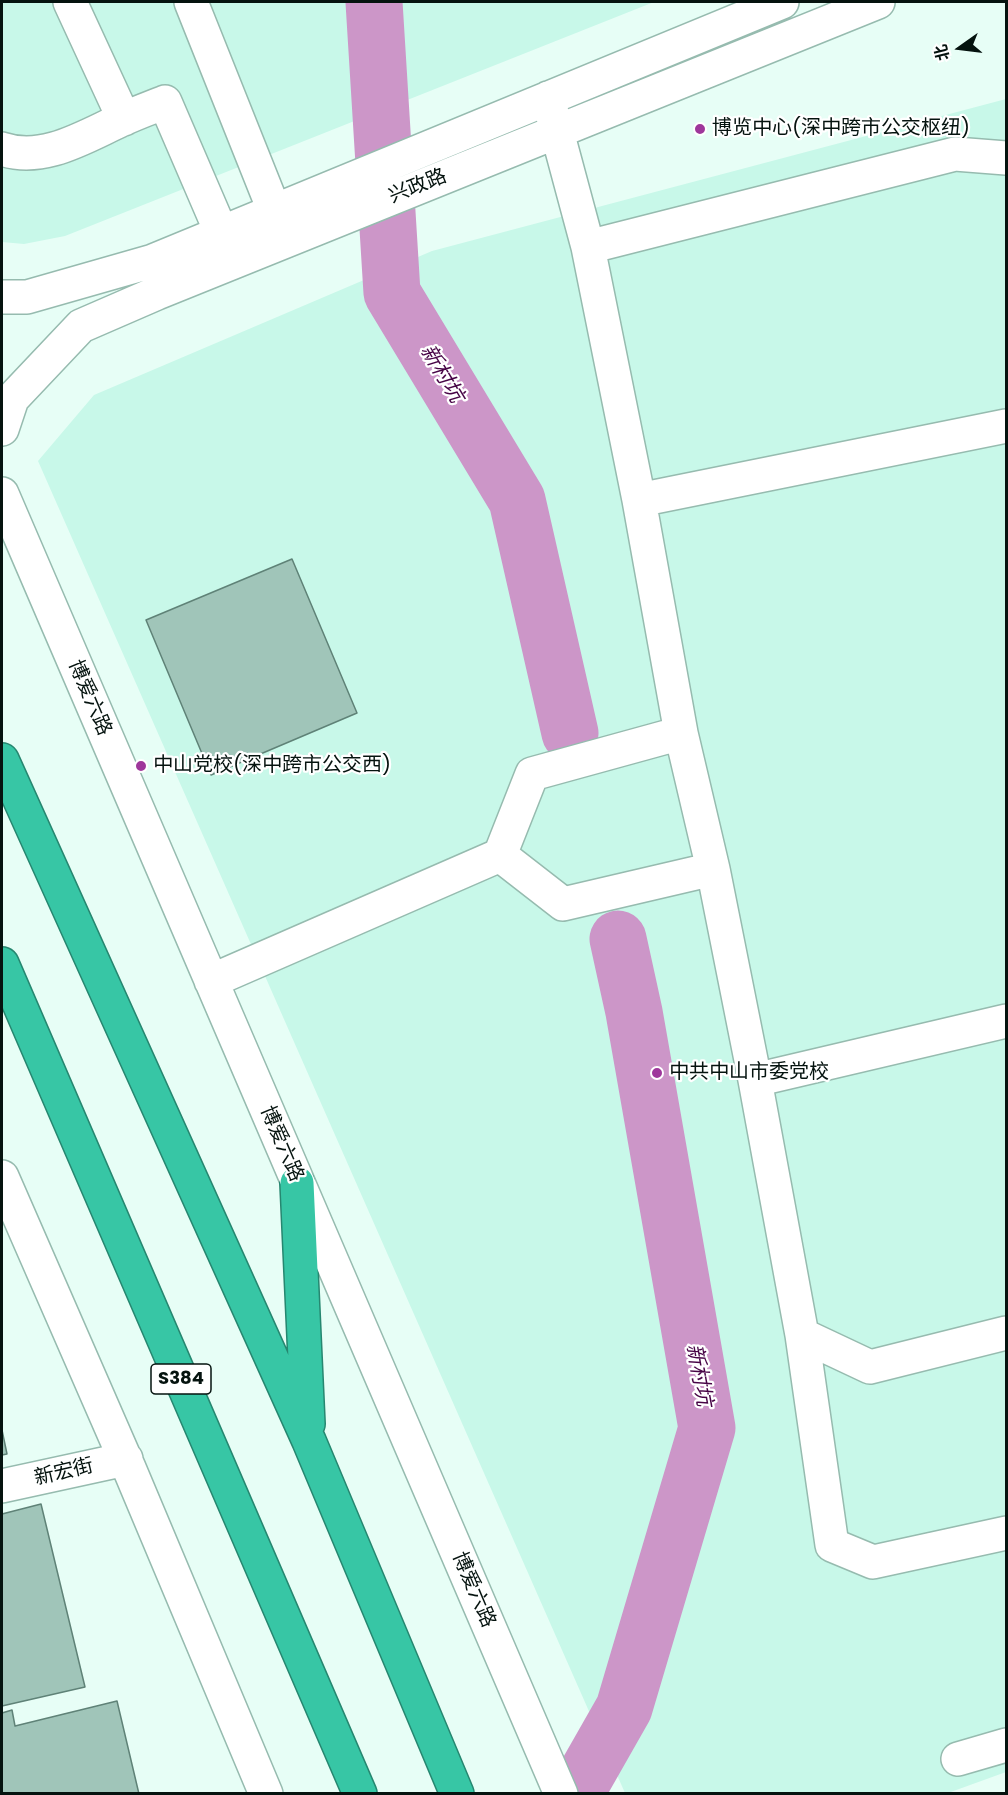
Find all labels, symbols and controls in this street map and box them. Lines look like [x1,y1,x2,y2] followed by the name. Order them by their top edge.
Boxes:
[930,18,990,78] north arrow
[929,42,955,63] text: 北
[712,117,970,141] place label: 博览中心(深中跨市公交枢纽)
[693,122,707,136] marker: 博览中心(深中跨市公交枢纽)
[386,165,450,209] street label: 兴政路
[414,341,468,407] water label: 新村坑
[62,656,116,740] street label: 博爱六路
[153,754,391,778] place label: 中山党校(深中跨市公交西)
[134,759,148,773] marker: 中山党校(深中跨市公交西)
[669,1061,829,1085] place label: 中共中山市委党校
[650,1066,664,1080] marker: 中共中山市委党校
[254,1102,308,1186] street label: 博爱六路
[680,1342,716,1408] water label: 新村坑
[151,1364,211,1394] road number: S384
[32,1455,96,1491] street label: 新宏街
[446,1548,500,1632] street label: 博爱六路

